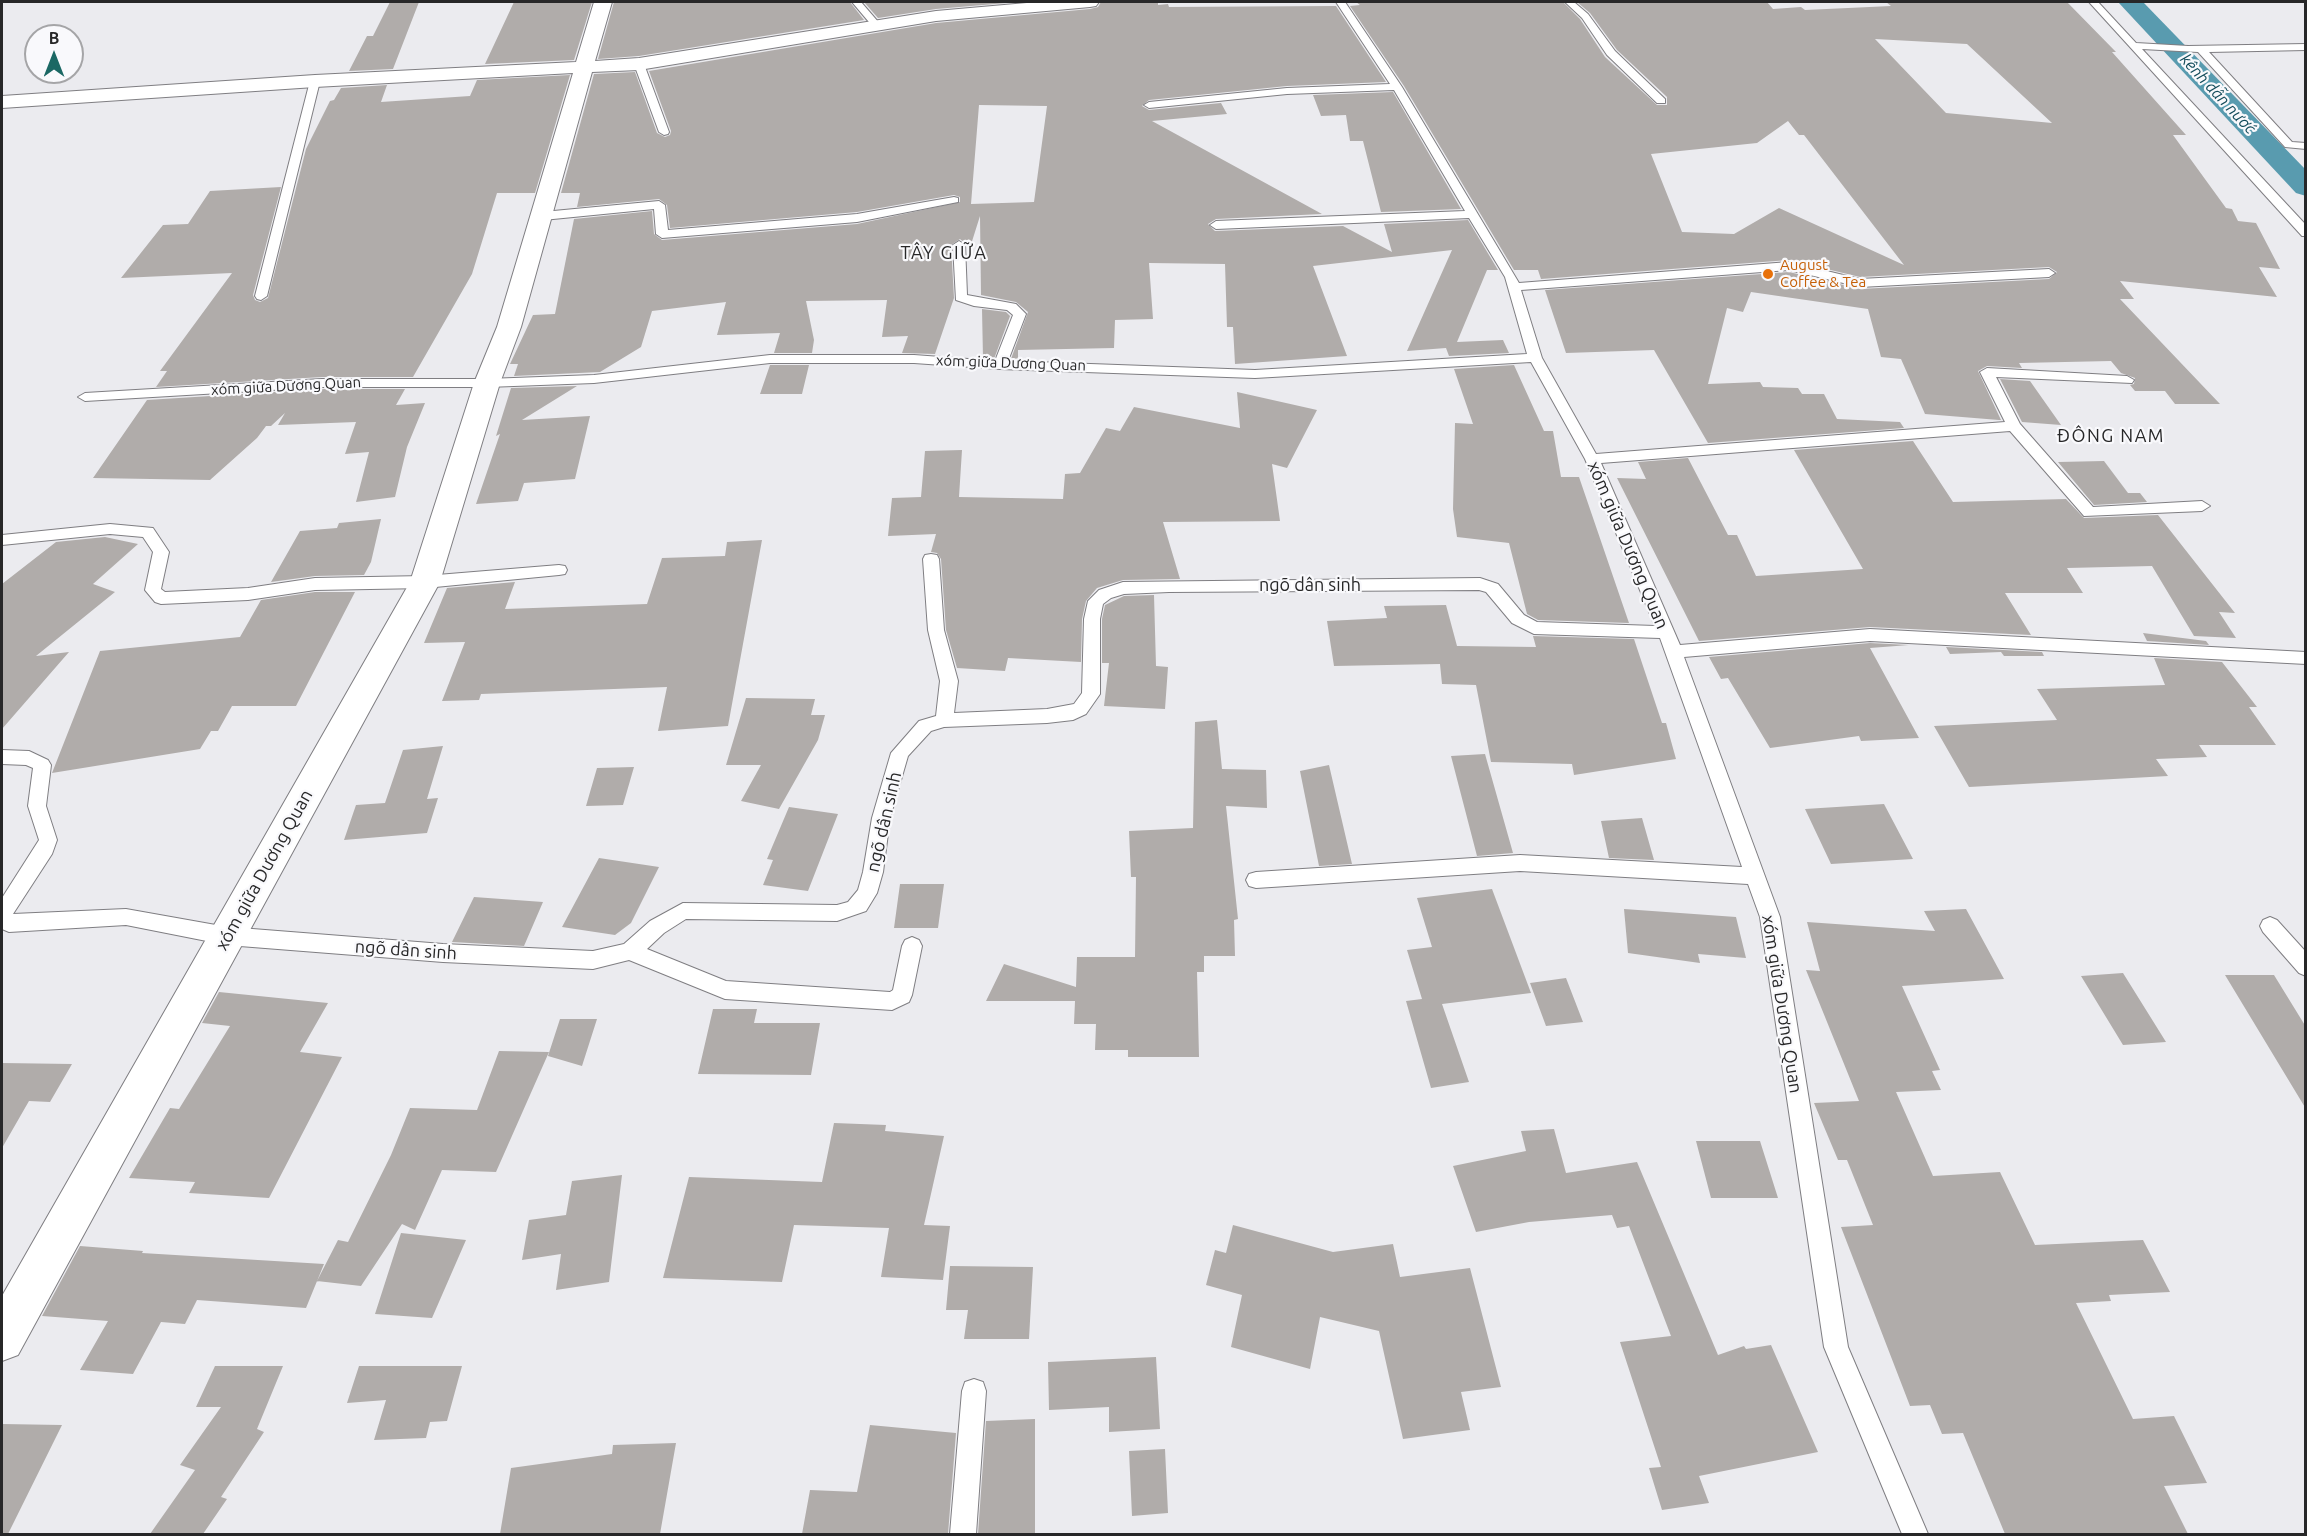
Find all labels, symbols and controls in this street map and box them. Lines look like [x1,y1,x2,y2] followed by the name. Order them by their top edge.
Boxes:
[24,24,84,84] north arrow
[49,29,59,47] text: B
[2176,50,2260,138] water label: kênh dẫn nước
[901,242,987,264] district label: TÂY GIỮA
[1780,256,1866,291] place label: August Coffee & Tea
[1761,267,1775,281] marker: August Coffee & Tea
[936,351,1086,375] street label: xóm giữa Dương Quan
[211,373,361,399] street label: xóm giữa Dương Quan
[2057,425,2165,447] district label: ĐÔNG NAM
[1583,458,1673,632] street label: xóm giữa Dương Quan
[1259,574,1361,596] street label: ngõ dân sinh
[862,770,906,874] street label: ngõ dân sinh
[211,786,317,954] street label: xóm giữa Dương Quan
[1757,913,1807,1095] street label: xóm giữa Dương Quan
[354,936,458,964] street label: ngõ dân sinh

